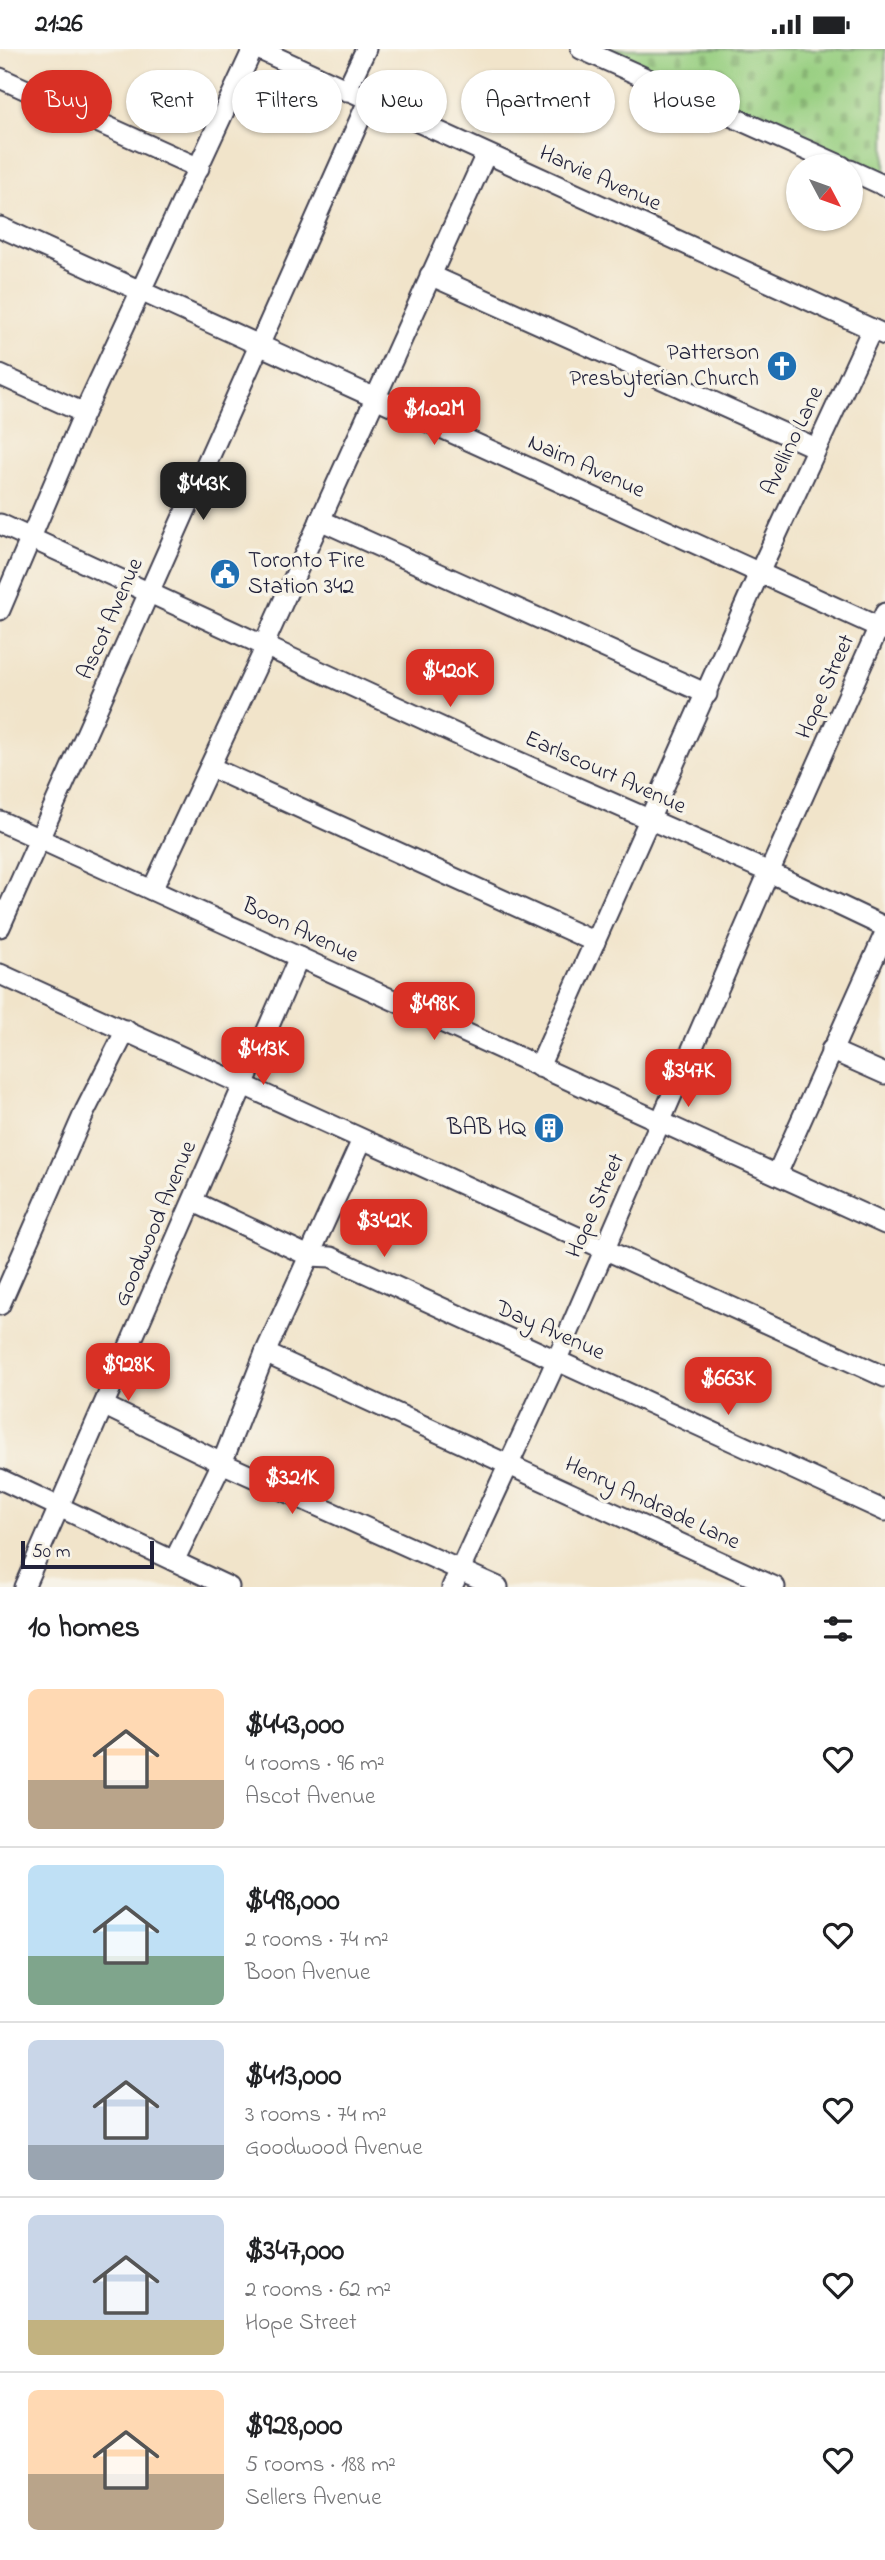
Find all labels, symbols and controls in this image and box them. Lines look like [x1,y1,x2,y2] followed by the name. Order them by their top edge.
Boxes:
[35,6,83,44] text: 21:26
[21,70,112,133] chip: Buy
[126,70,218,133] chip: Rent
[232,70,342,133] chip: Filters
[356,70,447,133] chip: New
[461,70,615,133] chip: Apartment
[629,70,740,133] chip: House
[534,137,667,221] street label: Harvie Avenue
[786,154,863,231] north arrow
[786,154,863,231] map controls
[569,337,759,398] place label: Patterson Presbyterian Church
[765,349,799,383] church icon: Patterson Presbyterian Church
[753,380,833,501] street label: Avellino Lane
[377,387,491,447] pin: $1.02M
[403,393,465,426] text: $1.02M
[522,426,650,508] street label: Nairn Avenue
[154,463,252,522] pin: $443K
[176,468,230,501] text: $443K
[248,545,365,604] place label: Toronto Fire Station 342
[69,552,153,685] street label: Ascot Avenue
[208,557,242,591] public building icon: Toronto Fire Station 342
[788,629,864,745] street label: Hope Street
[401,649,499,709] pin: $420K
[422,655,478,688] text: $420K
[519,723,692,824] street label: Earlscourt Avenue
[235,889,364,973] street label: Boon Avenue
[385,983,483,1042] pin: $498K
[409,988,459,1021] text: $498K
[214,1027,312,1087] pin: $413K
[237,1033,289,1066] text: $413K
[639,1049,737,1109] pin: $347K
[661,1055,715,1088] text: $347K
[532,1111,566,1145] building icon: BAB HQ
[446,1112,527,1145] place label: BAB HQ
[106,1135,206,1312] street label: Goodwood Avenue
[558,1148,634,1264] street label: Hope Street
[335,1199,433,1259] pin: $342K
[356,1205,412,1238] text: $342K
[488,1292,611,1372] street label: Day Avenue
[79,1343,177,1403] pin: $928K
[102,1349,154,1382] text: $928K
[679,1357,777,1417] pin: $663K
[701,1363,755,1396] text: $663K
[558,1449,746,1561] street label: Henry Andrade Lane
[243,1457,341,1516] pin: $321K
[265,1462,319,1495] text: $321K
[21,1538,154,1570] scale bar
[32,1539,71,1566] text: 50 m
[28,1607,140,1651] text: 10 homes
[819,1610,857,1648] icon: filters
[245,1704,344,1748] text: $443,000
[84,1717,168,1801] icon: home
[819,1740,857,1778] icon: heart
[245,1748,385,1781] text: 4 rooms · 96 m²
[245,1781,375,1814] text: Ascot Avenue
[245,1880,340,1924] text: $498,000
[84,1893,168,1977] icon: home
[819,1916,857,1954] icon: heart
[245,1924,389,1957] text: 2 rooms · 74 m²
[245,1957,370,1990] text: Boon Avenue
[245,2055,341,2099] text: $413,000
[84,2068,168,2152] icon: home
[819,2091,857,2129] icon: heart
[245,2099,387,2132] text: 3 rooms · 74 m²
[245,2132,423,2165] text: Goodwood Avenue
[245,2230,344,2274] text: $347,000
[84,2243,168,2327] icon: home
[819,2266,857,2304] icon: heart
[245,2274,391,2307] text: 2 rooms · 62 m²
[245,2307,357,2340] text: Hope Street
[245,2405,342,2449] text: $928,000
[84,2418,168,2502] icon: home
[819,2441,857,2479] icon: heart
[245,2449,396,2482] text: 5 rooms · 188 m²
[245,2482,381,2515] text: Sellers Avenue

